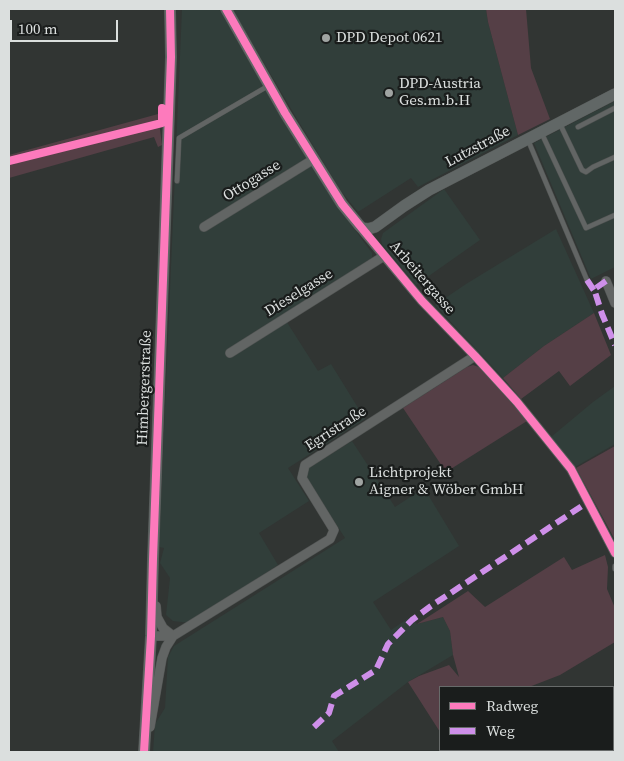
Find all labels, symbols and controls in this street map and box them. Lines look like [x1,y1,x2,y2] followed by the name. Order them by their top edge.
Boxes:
[12,10,120,42] scale bar
[18,18,58,39] text: 100 m
[336,29,442,47] place label: DPD Depot 0621
[320,32,332,44] marker: DPD Depot 0621
[399,75,481,110] place label: DPD-Austria Ges.m.b.H
[383,87,395,99] marker: DPD-Austria Ges.m.b.H
[443,122,513,172] street label: Lutzstraße
[220,156,284,206] street label: Ottogasse
[385,238,459,318] street label: Arbeitergasse
[262,265,336,321] street label: Dieselgasse
[134,330,156,446] street label: Himbergerstraße
[302,403,370,455] street label: Egristraße
[369,464,524,499] place label: Lichtprojekt Aigner & Wöber GmbH
[353,476,365,488] marker: Lichtprojekt Aigner & Wöber GmbH
[439,686,614,751] legend
[486,695,538,716] text: Radweg
[486,720,515,741] text: Weg

